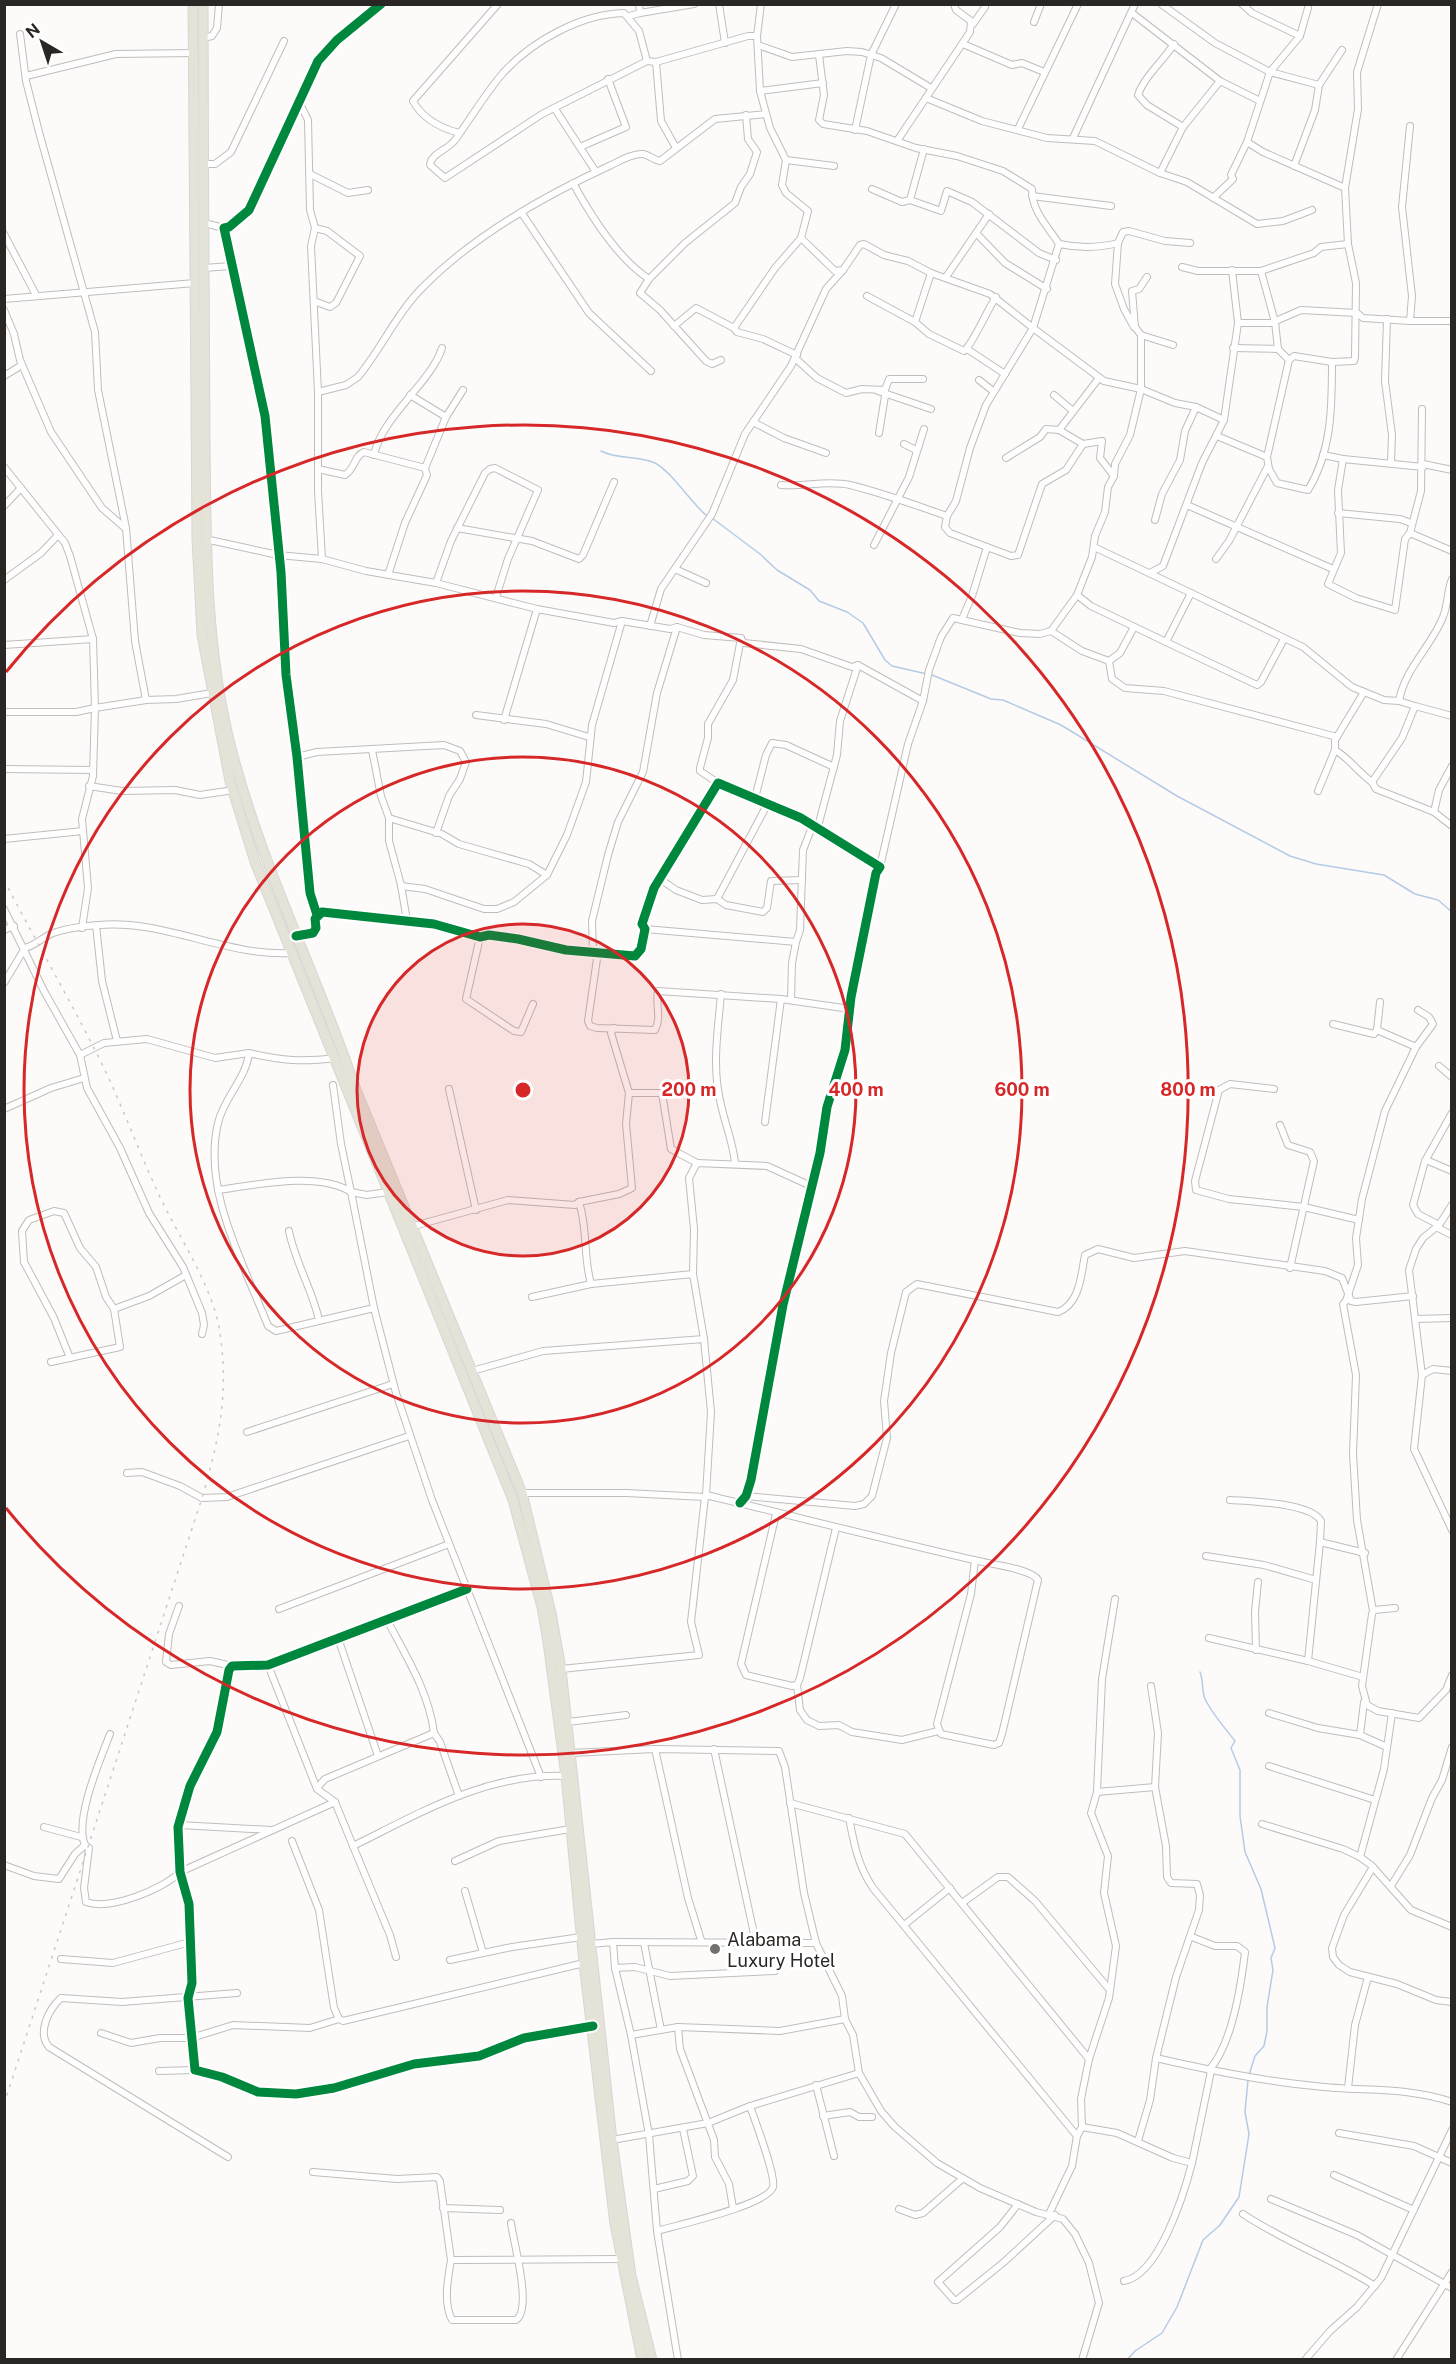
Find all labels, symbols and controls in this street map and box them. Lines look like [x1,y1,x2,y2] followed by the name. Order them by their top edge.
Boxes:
[12,12,72,72] north arrow
[22,19,44,42] text: N
[662,1079,716,1100] text: 200 m
[828,1079,884,1100] text: 400 m
[994,1079,1050,1100] text: 600 m
[1160,1079,1216,1100] text: 800 m
[513,1080,533,1100] centre of rings
[727,1929,836,1971] place label: Alabama Luxury Hotel
[708,1942,722,1956] marker: Alabama Luxury Hotel

